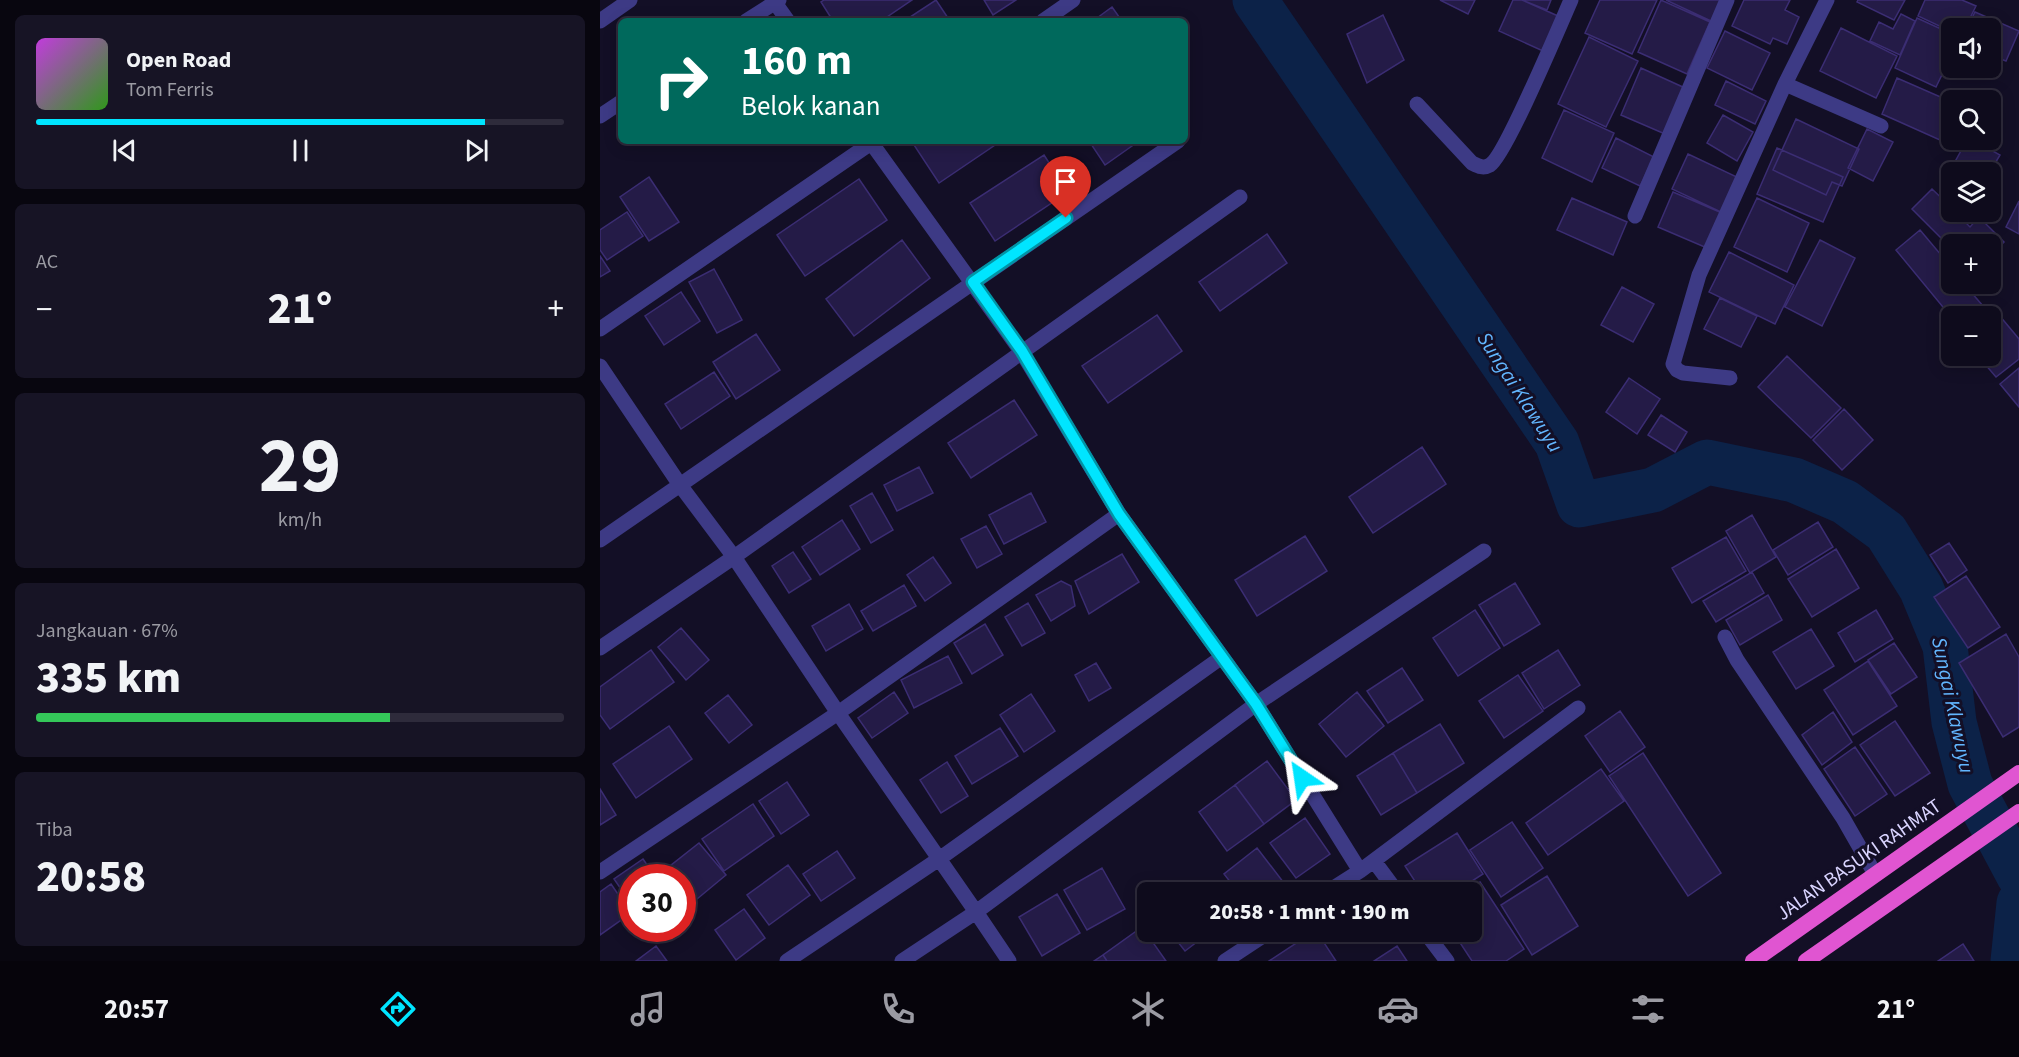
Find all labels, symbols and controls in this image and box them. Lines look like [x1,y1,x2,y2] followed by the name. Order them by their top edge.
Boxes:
[1941,18,2001,366] map controls
[1941,18,2001,78] button: sound
[741,31,852,91] text: 160 m
[642,42,720,120] icon: right
[126,44,231,76] text: Open Road
[126,76,214,104] text: Tom Ferris
[741,87,880,126] text: Belok kanan
[1941,90,2001,150] button: search
[108,134,141,167] icon: previous
[284,134,317,167] icon: pause
[460,134,493,167] icon: next
[1040,156,1091,218] pin
[1941,162,2001,222] button: layers
[1049,165,1082,198] icon: arrive
[1941,234,2001,294] button: +
[36,248,58,276] text: AC
[268,277,332,341] text: 21°
[36,286,52,333] text: −
[548,286,564,333] text: +
[1941,306,2001,366] button: −
[1470,326,1570,458] water label: Sungai Klawuyu
[259,411,341,522] text: 29
[278,506,322,534] text: km/h
[36,617,178,645] text: Jangkauan · 67%
[1924,634,1982,776] water label: Sungai Klawuyu
[36,646,181,710] text: 335 km
[1270,746,1334,810] position arrow
[1771,792,1947,927] street label: JALAN BASUKI RAHMAT
[36,816,73,844] text: Tiba
[36,845,146,909] text: 20:58
[618,864,696,942] speed limit sign: 30
[1209,896,1410,928] text: 20:58 · 1 mnt · 190 m
[377,988,419,1030] icon: directions
[627,988,669,1030] icon: music
[877,988,919,1030] icon: phone
[1127,988,1169,1030] icon: climate
[1377,988,1419,1030] icon: car
[1627,988,1669,1030] icon: filters
[104,990,169,1029] text: 20:57
[1877,990,1915,1029] text: 21°

